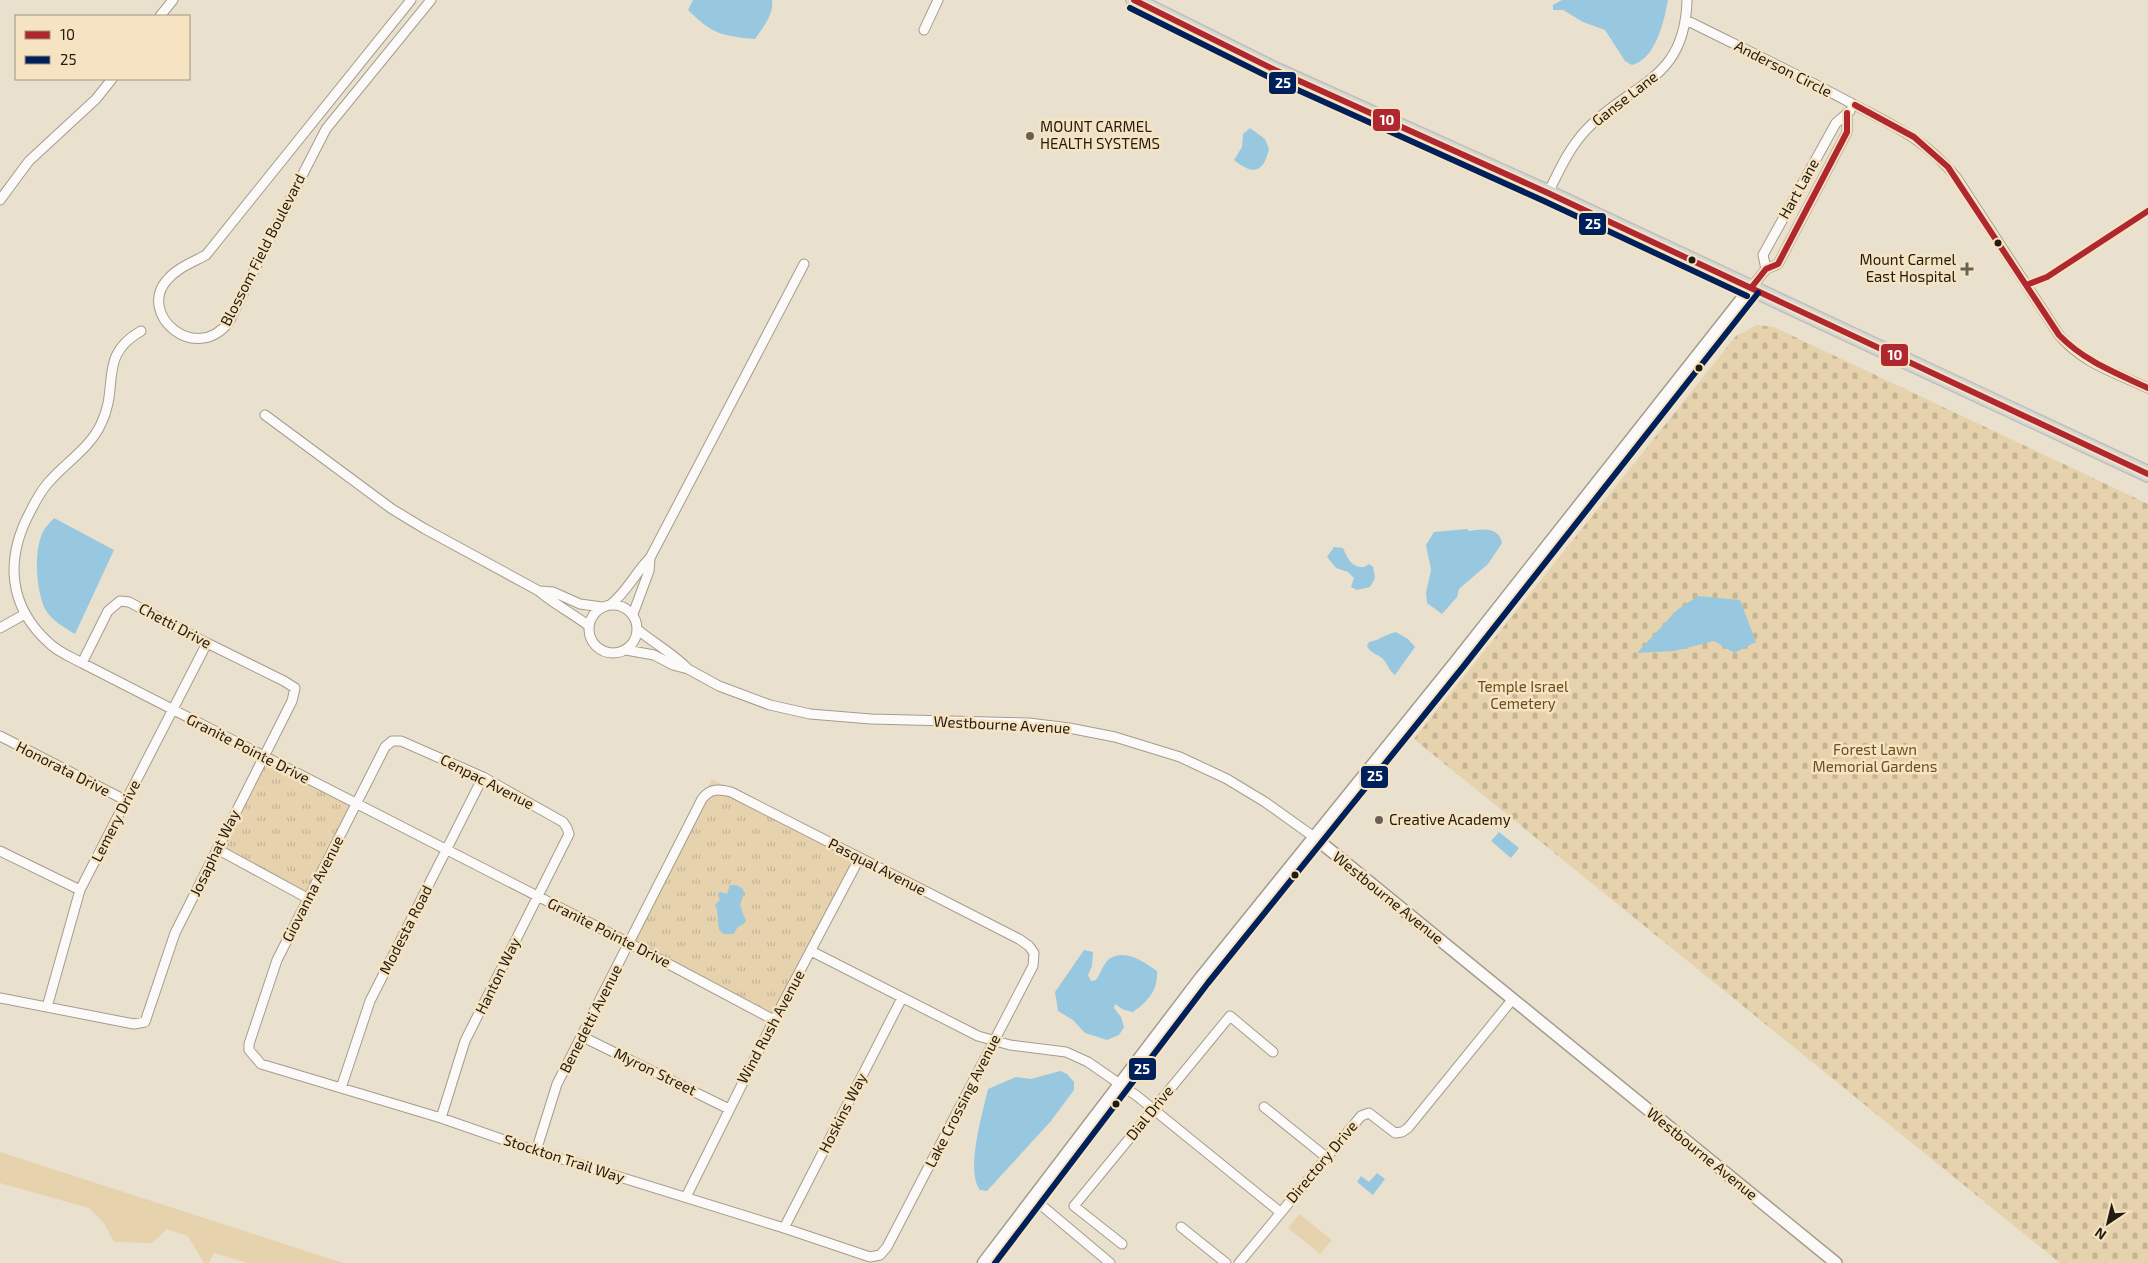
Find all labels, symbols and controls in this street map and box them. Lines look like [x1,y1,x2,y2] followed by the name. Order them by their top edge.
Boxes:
[15,15,190,80] legend
[60,25,75,43] text: 10
[1732,36,1835,100] street label: Anderson Circle
[60,50,76,68] text: 25
[1588,67,1661,129] street label: Ganse Lane
[1268,71,1297,95] line badge: 25
[1275,74,1291,91] text: 25
[1372,108,1401,132] line badge: 10
[1380,111,1395,128] text: 10
[1040,117,1160,152] place label: MOUNT CARMEL HEALTH SYSTEMS
[1024,130,1036,142] marker: MOUNT CARMEL HEALTH SYSTEMS
[1774,155,1822,222] street label: Hart Lane
[216,171,308,329] street label: Blossom Field Boulevard
[1578,212,1607,236] line badge: 25
[1585,215,1601,232] text: 25
[1993,238,2003,248] unlabelled marker
[1860,250,1957,285] place label: Mount Carmel East Hospital
[1687,255,1697,265] unlabelled marker
[1960,262,1974,276] marker: Mount Carmel East Hospital
[1880,343,1909,367] line badge: 10
[1888,346,1903,363] text: 10
[1694,363,1704,373] unlabelled marker
[136,599,215,652] street label: Chetti Drive
[1477,677,1569,712] park label: Temple Israel Cemetery
[184,709,313,787] street label: Granite Pointe Drive
[933,711,1071,737] street label: Westbourne Avenue
[14,737,113,799] street label: Honorata Drive
[1813,740,1937,775] park label: Forest Lawn Memorial Gardens
[438,750,537,812] street label: Cenpac Avenue
[1360,765,1389,789] line badge: 25
[1367,767,1383,784] text: 25
[87,777,143,865] street label: Lemery Drive
[185,806,243,899] street label: Josaphat Way
[1389,810,1511,828] place label: Creative Academy
[1373,814,1385,826] marker: Creative Academy
[278,833,347,945] street label: Giovanna Avenue
[826,834,929,898] street label: Pasqual Avenue
[1330,847,1448,947] street label: Westbourne Avenue
[1290,870,1300,880] unlabelled marker
[375,882,435,977] street label: Modesta Road
[545,893,674,971] street label: Granite Pointe Drive
[471,934,523,1017] street label: Hanton Way
[555,961,625,1076] street label: Benedetti Avenue
[733,967,808,1086] street label: Wind Rush Avenue
[921,1031,1003,1170] street label: Lake Crossing Avenue
[611,1043,700,1099] street label: Myron Street
[1128,1057,1157,1081] line badge: 25
[1134,1060,1150,1077] text: 25
[814,1070,870,1155] street label: Hoskins Way
[1122,1081,1177,1143] street label: Dial Drive
[1111,1099,1121,1109] unlabelled marker
[1644,1103,1762,1203] street label: Westbourne Avenue
[1282,1117,1361,1206] street label: Directory Drive
[502,1130,627,1186] street label: Stockton Trail Way
[2083,1198,2133,1248] north arrow
[2091,1224,2109,1244] text: N

